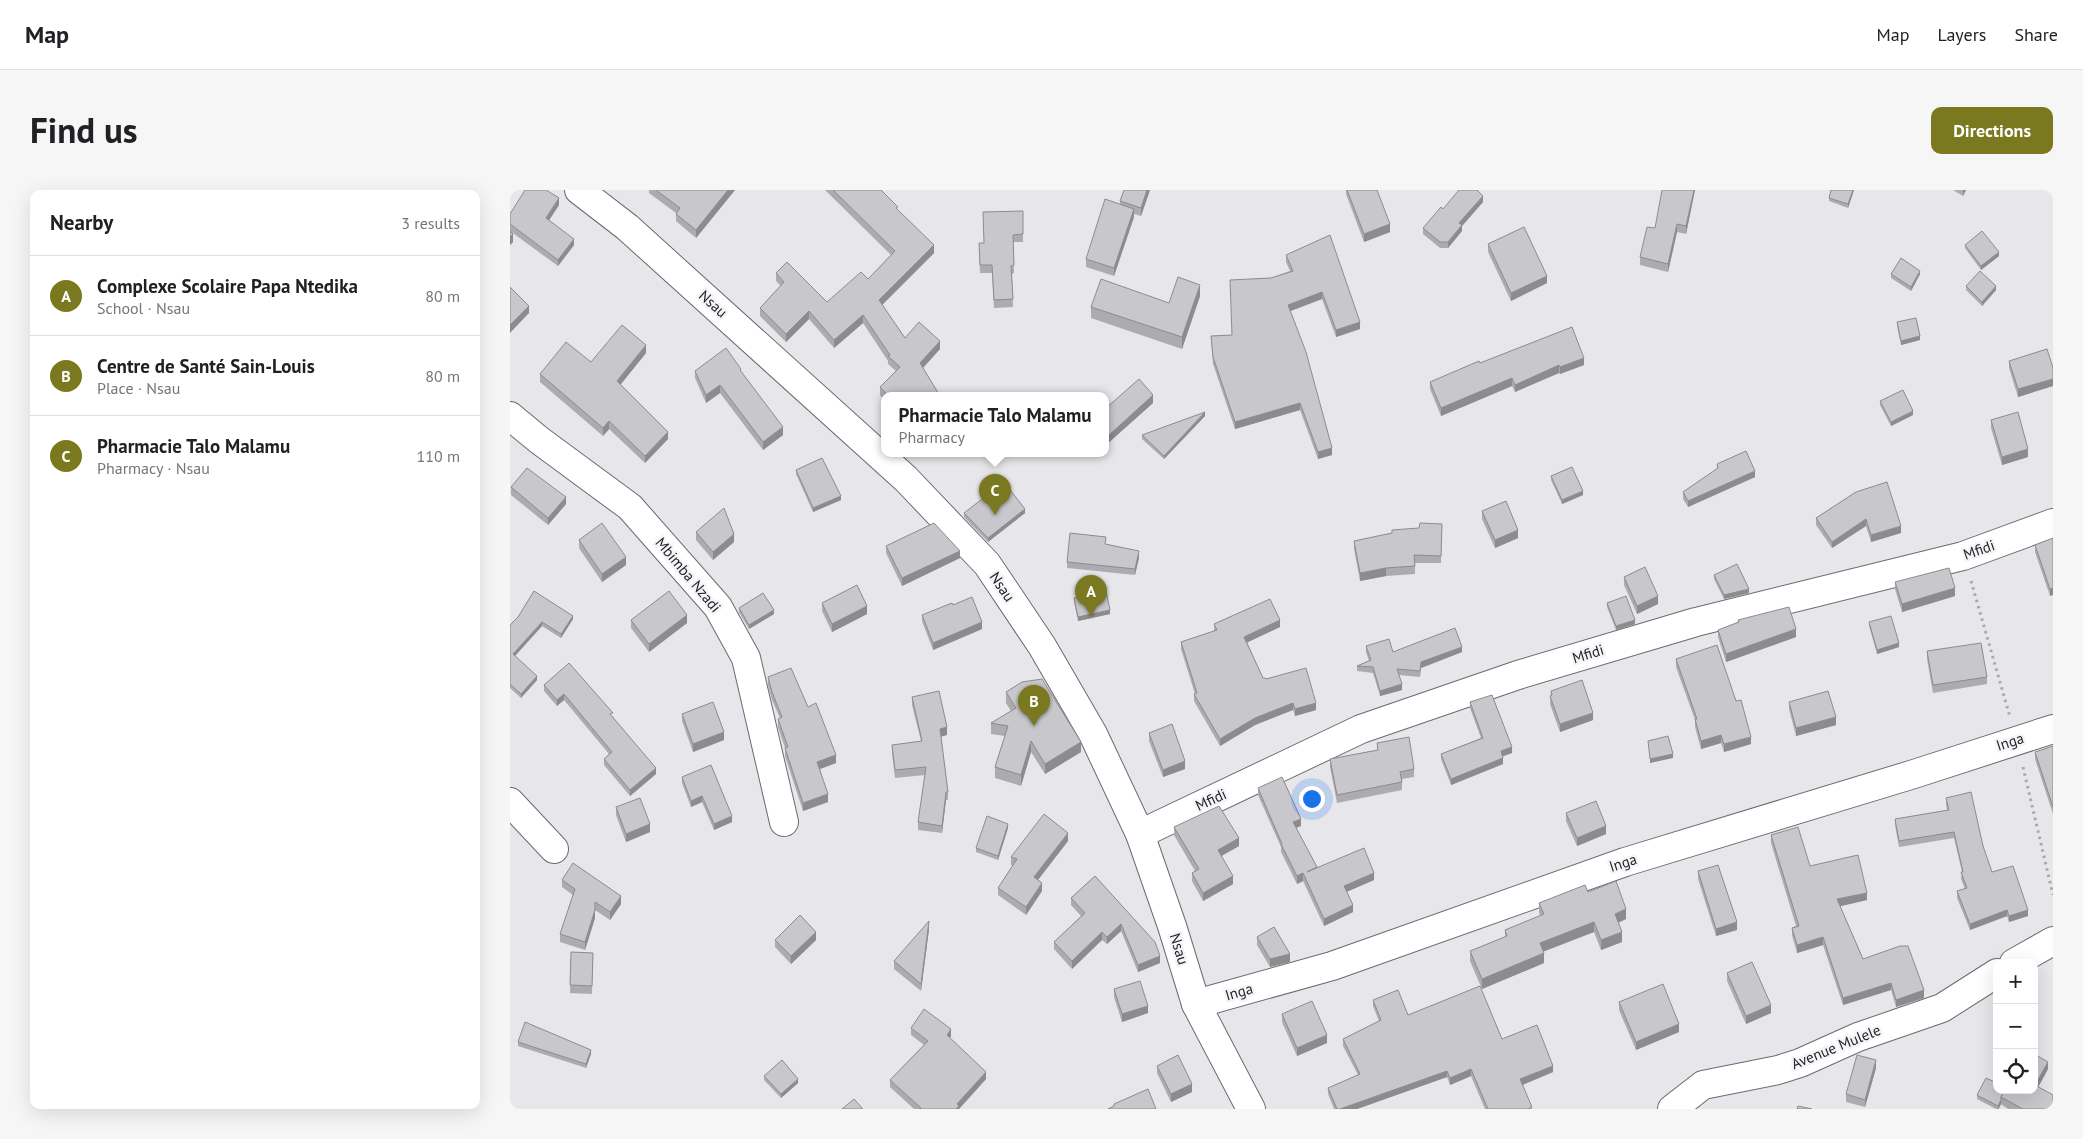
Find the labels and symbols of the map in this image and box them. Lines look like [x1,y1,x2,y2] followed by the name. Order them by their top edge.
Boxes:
[695,286,732,321] street label: Nsau
[979,474,1011,515] pin: C
[652,533,725,616] street label: Mbimba Nzadi
[1961,535,1997,564] street label: Mfidi
[986,568,1019,605] street label: Nsau
[1075,575,1107,616] pin: A
[1570,640,1606,667] street label: Mfidi
[1018,685,1050,726] pin: B
[1994,728,2026,755] street label: Inga
[1192,784,1229,815] street label: Mfidi
[1299,786,1325,812] your location
[1607,849,1639,876] street label: Inga
[1166,931,1193,967] street label: Nsau
[1223,979,1255,1005] street label: Inga
[1788,1020,1883,1073] street label: Avenue Mulele

